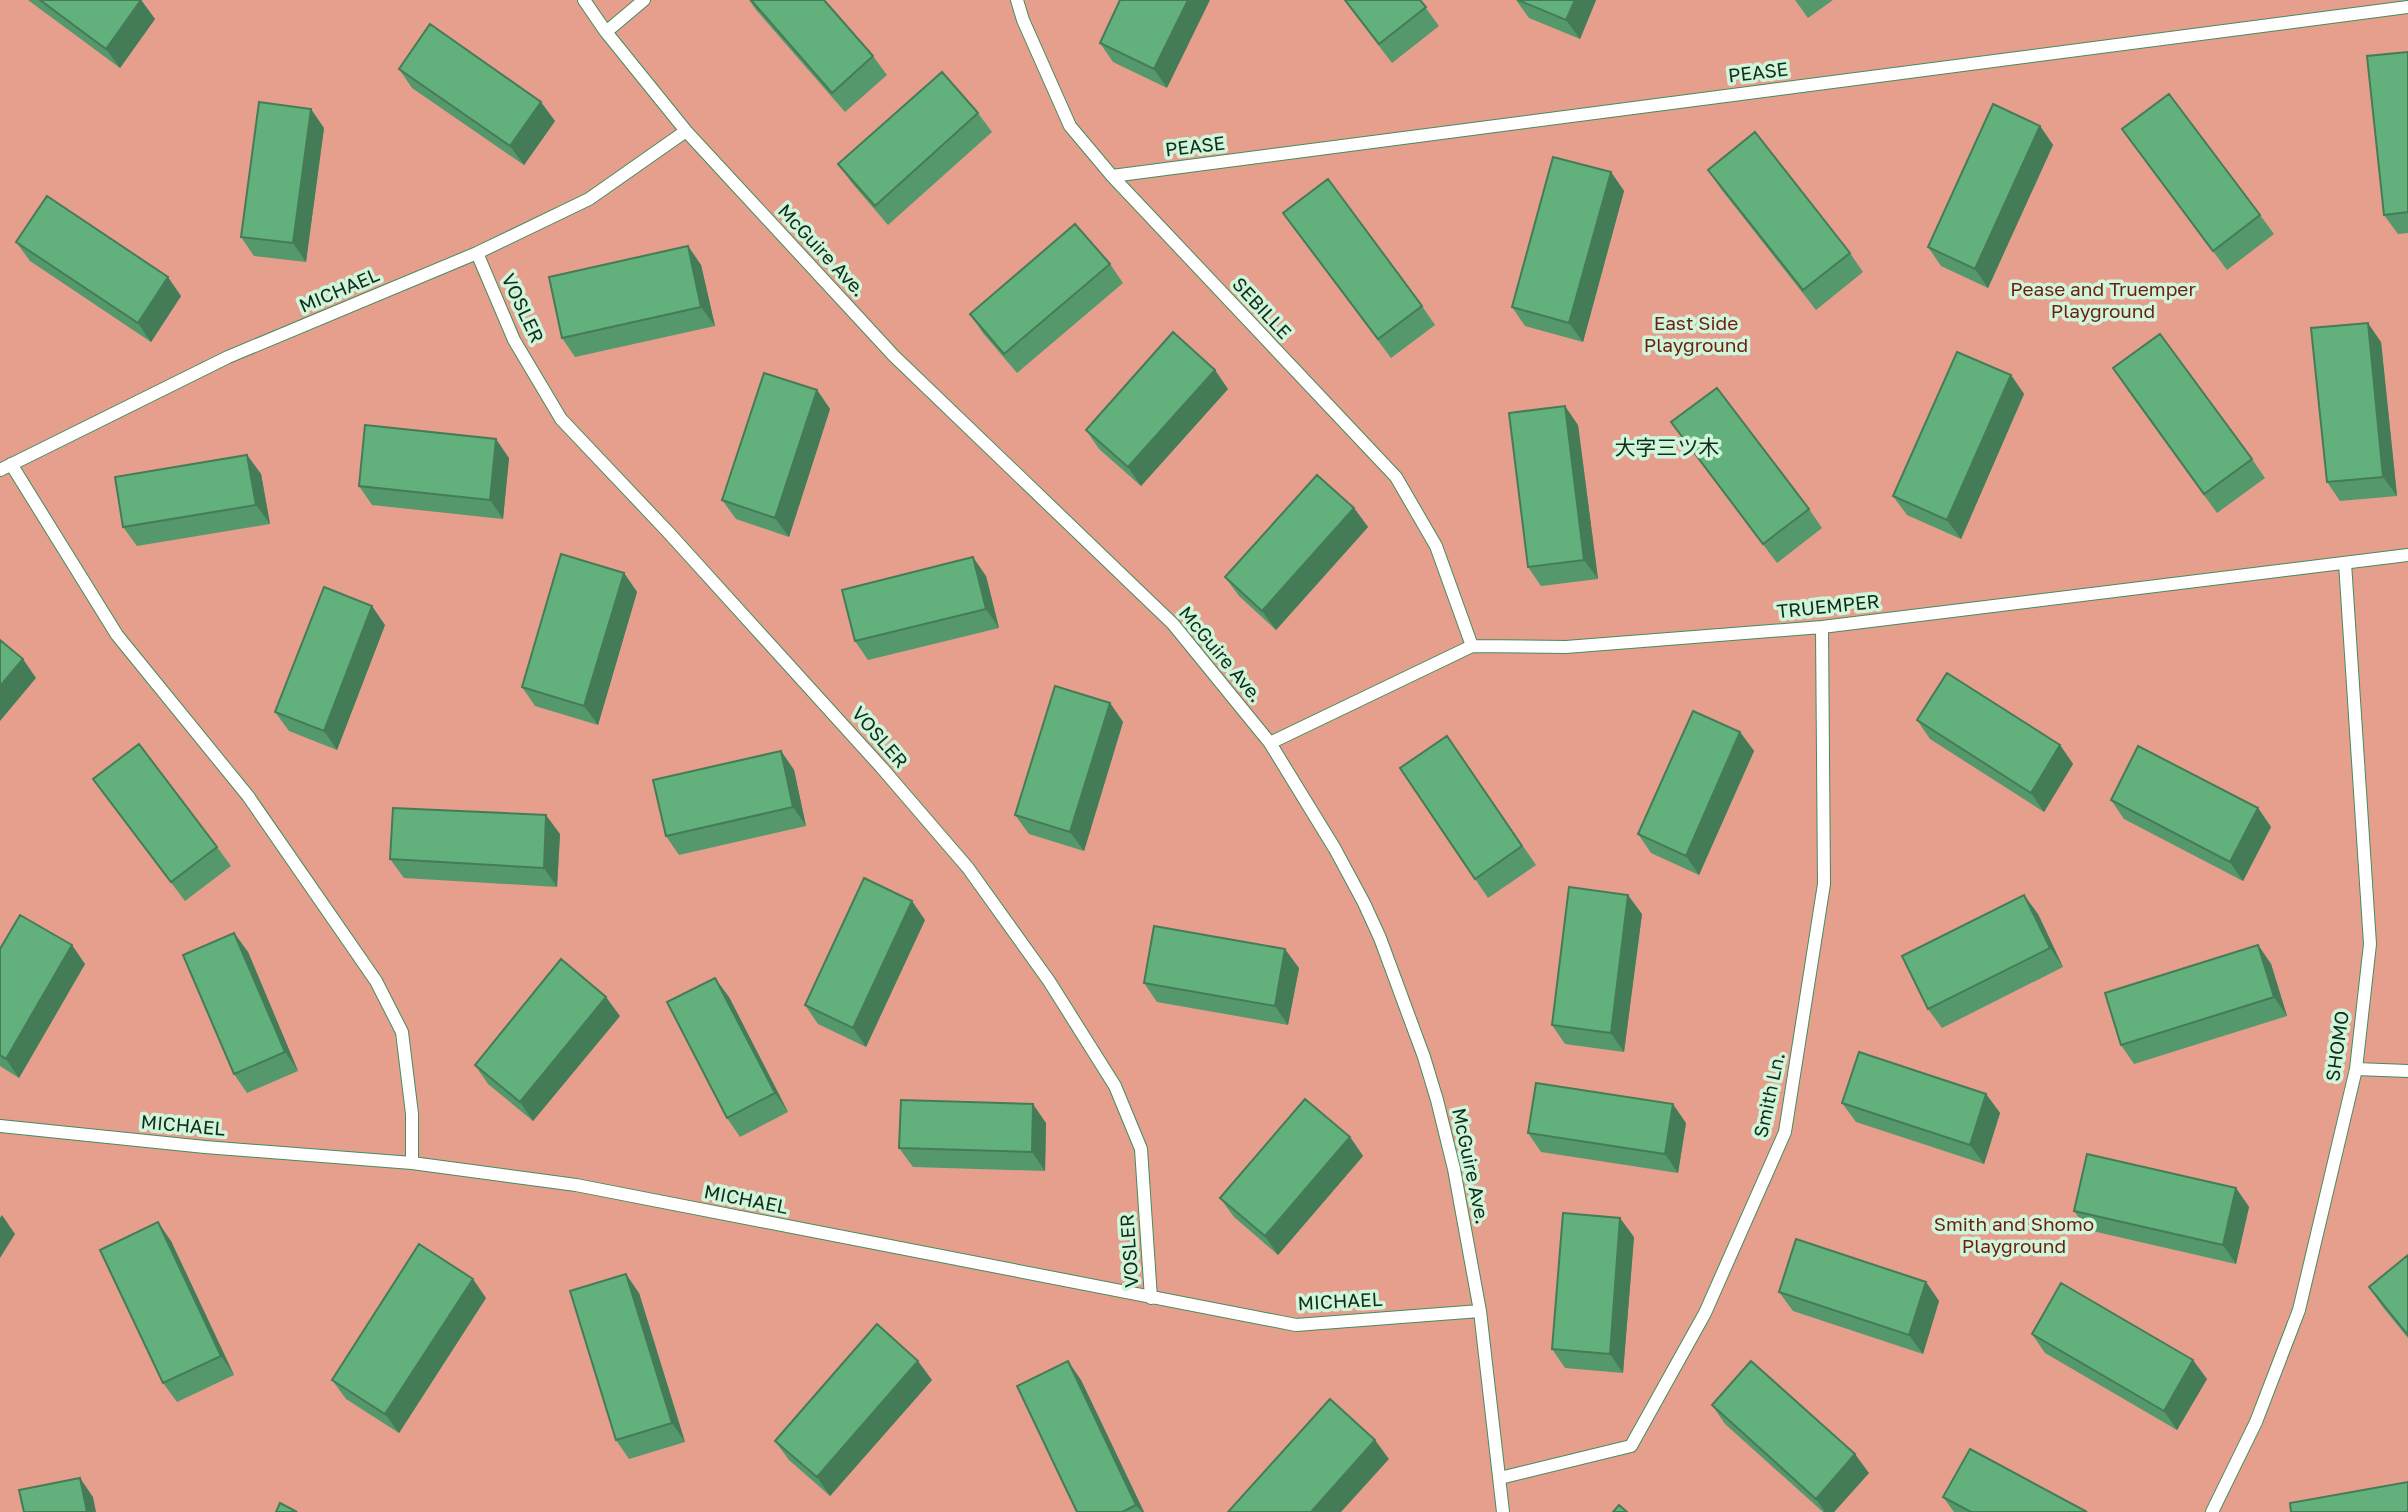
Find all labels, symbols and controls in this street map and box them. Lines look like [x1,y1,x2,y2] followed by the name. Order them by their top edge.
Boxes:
[1727,56,1789,87] street label: PEASE
[1164,130,1226,161] street label: PEASE
[774,199,871,301] street label: McGuire Ave.
[295,262,382,317] street label: MICHAEL
[497,269,549,346] street label: VOSLER
[1228,272,1297,343] street label: SEBILLE
[2010,277,2196,322] park label: Pease and Truemper Playground
[1644,311,1748,356] park label: East Side Playground
[1615,434,1720,460] district label: 大字三ツ木
[1775,589,1880,622] street label: TRUEMPER
[1175,601,1268,706] street label: McGuire Ave.
[847,701,913,772] street label: VOSLER
[2320,1009,2353,1083] street label: SHOMO
[1748,1050,1789,1140] street label: Smith Ln.
[1448,1106,1495,1226] street label: McGuire Ave.
[140,1109,226,1140] street label: MICHAEL
[702,1179,790,1218] street label: MICHAEL
[1934,1212,2094,1257] park label: Smith and Shomo Playground
[1114,1213,1143,1289] street label: VOSLER
[1297,1287,1383,1314] street label: MICHAEL

